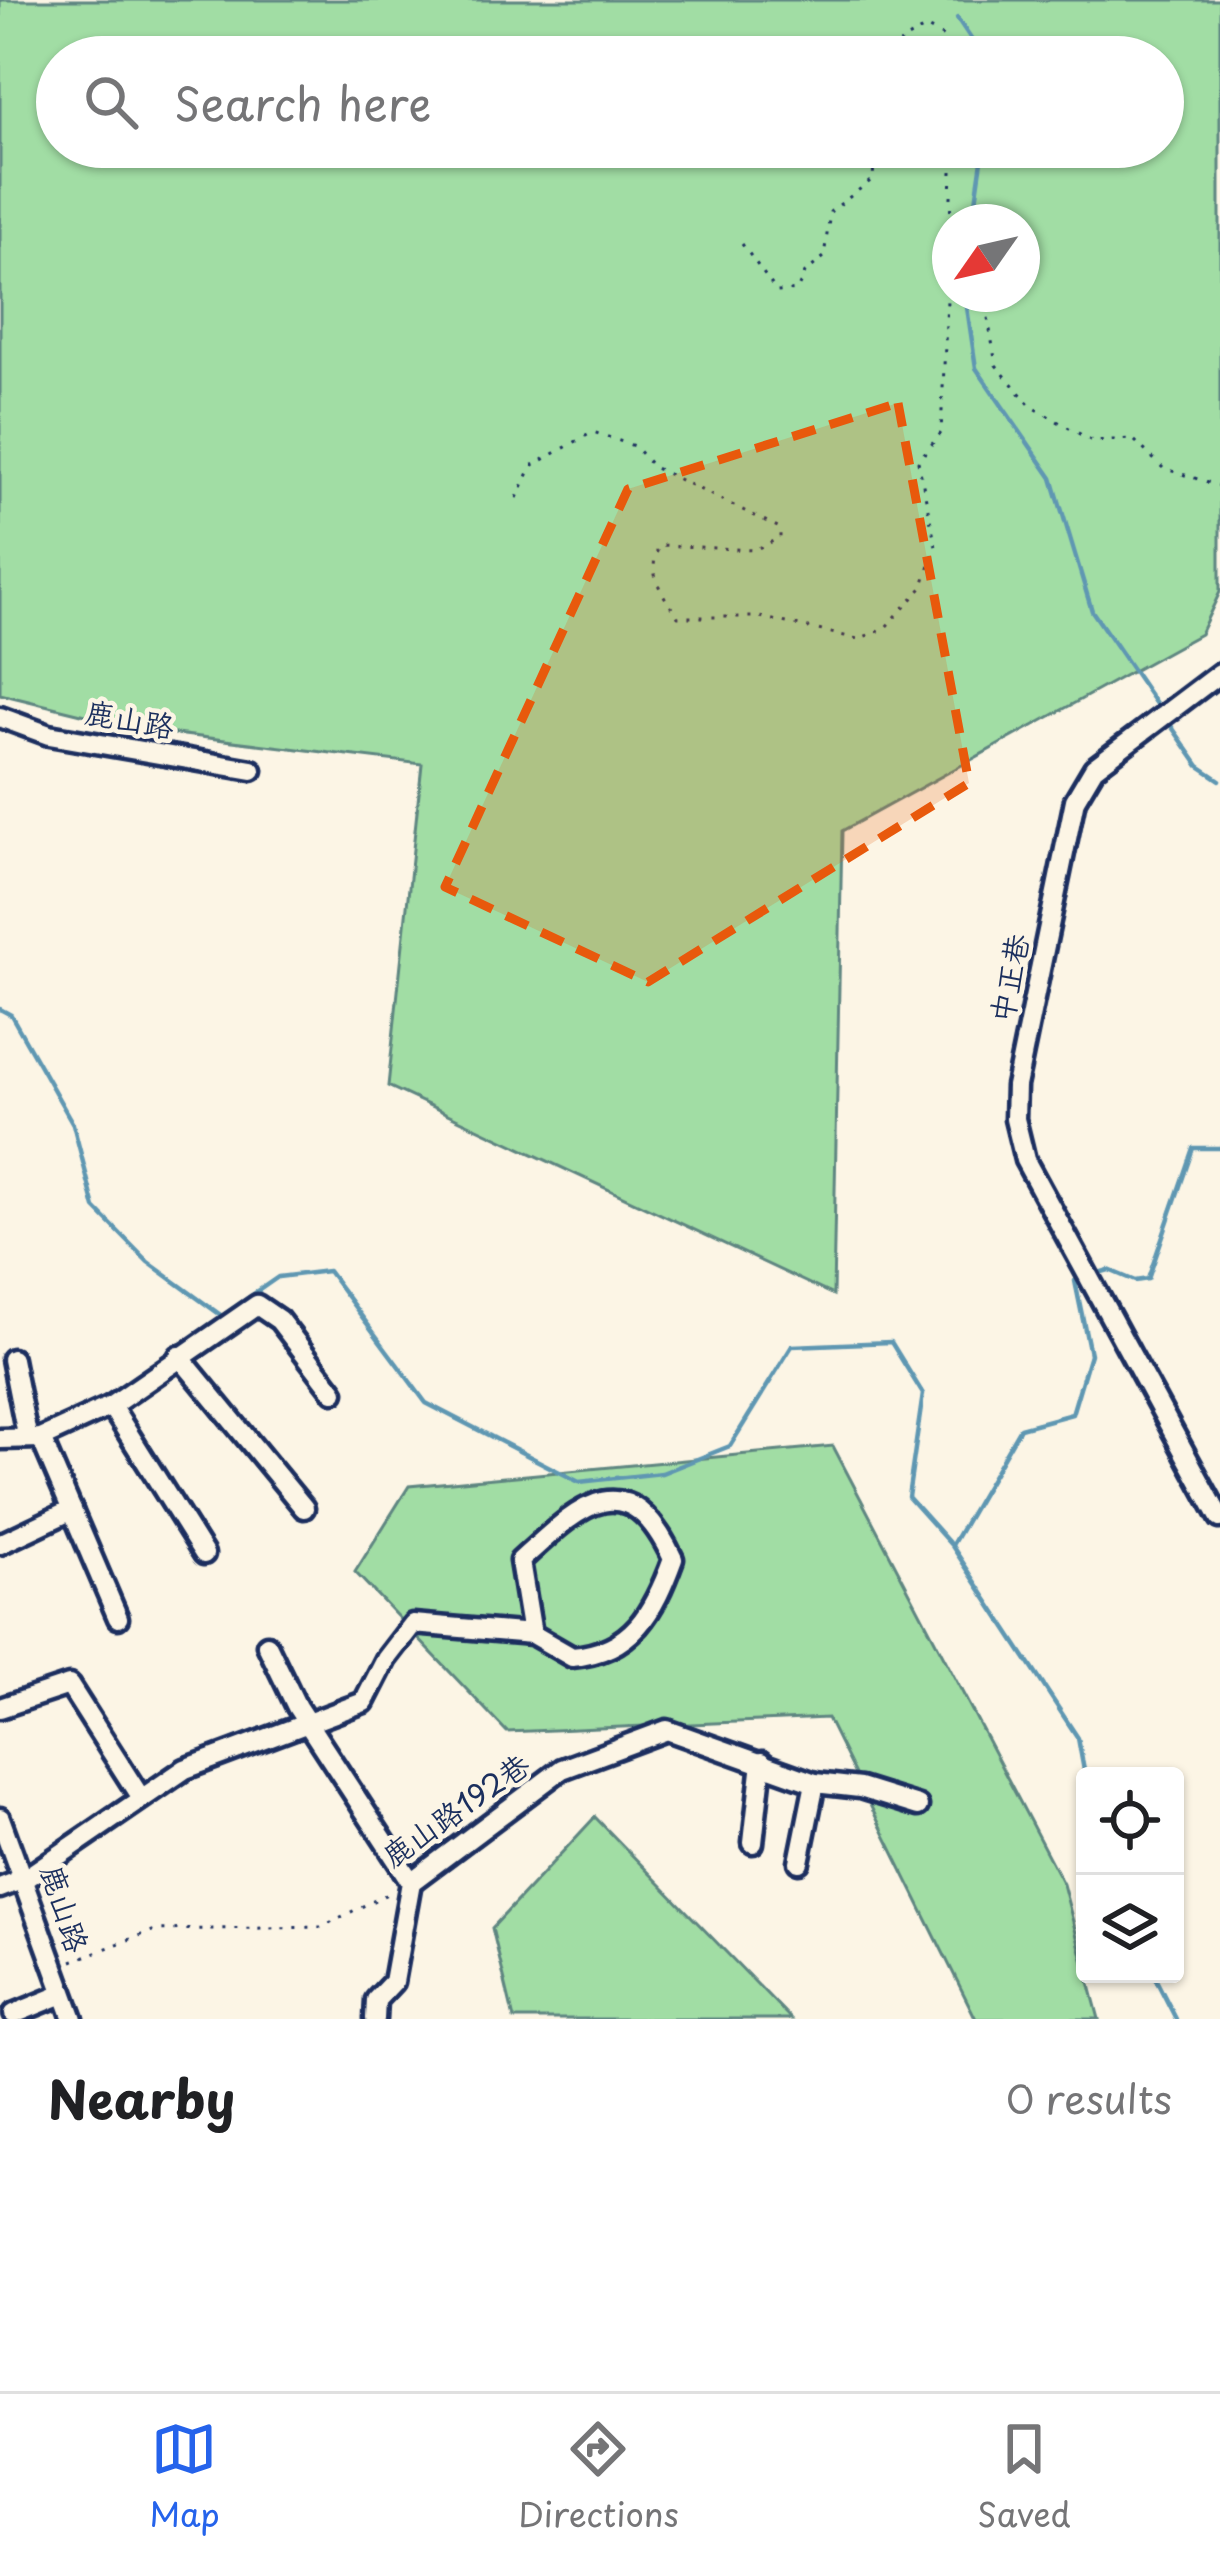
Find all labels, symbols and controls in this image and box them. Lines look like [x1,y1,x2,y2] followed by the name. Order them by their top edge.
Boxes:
[36,36,1184,168] search box
[174,68,431,136] text: Search here
[78,69,144,135] icon: search
[932,204,1040,312] north arrow
[82,688,178,748] street label: 鹿山路
[977,930,1039,1026] street label: 中正巷
[372,1741,538,1877] street label: 鹿山路192巷
[1076,1767,1184,1983] map controls
[1076,1767,1184,1875] button: locate
[31,1858,101,1958] street label: 鹿山路
[1076,1875,1184,1983] button: layers
[48,2059,235,2136] text: Nearby
[1006,2068,1172,2127] text: 0 results
[149,2416,220,2538] tab: Map
[518,2416,679,2538] tab: Directions
[977,2416,1071,2538] tab: Saved

